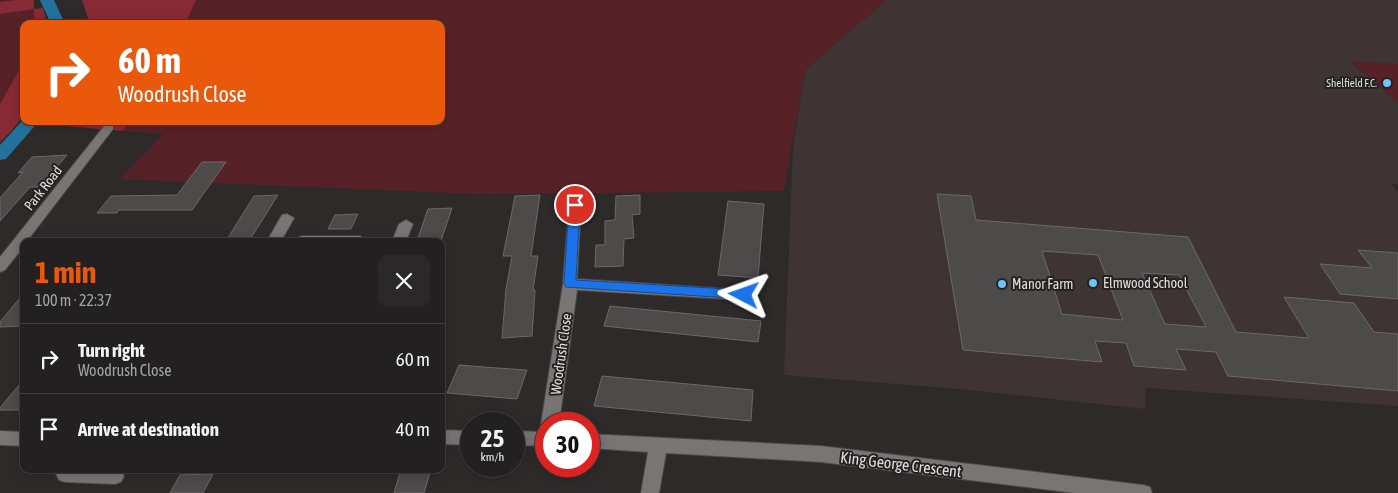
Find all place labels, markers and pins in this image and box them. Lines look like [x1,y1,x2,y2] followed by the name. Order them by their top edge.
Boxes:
[1326,77,1377,89] place label: Shelfield F.C.
[1381,77,1393,89] marker: Shelfield F.C.
[554,184,596,226] pin
[1103,275,1188,291] place label: Elmwood School
[1012,276,1073,292] place label: Manor Farm
[1087,277,1099,289] marker: Elmwood School
[996,278,1008,290] marker: Manor Farm

